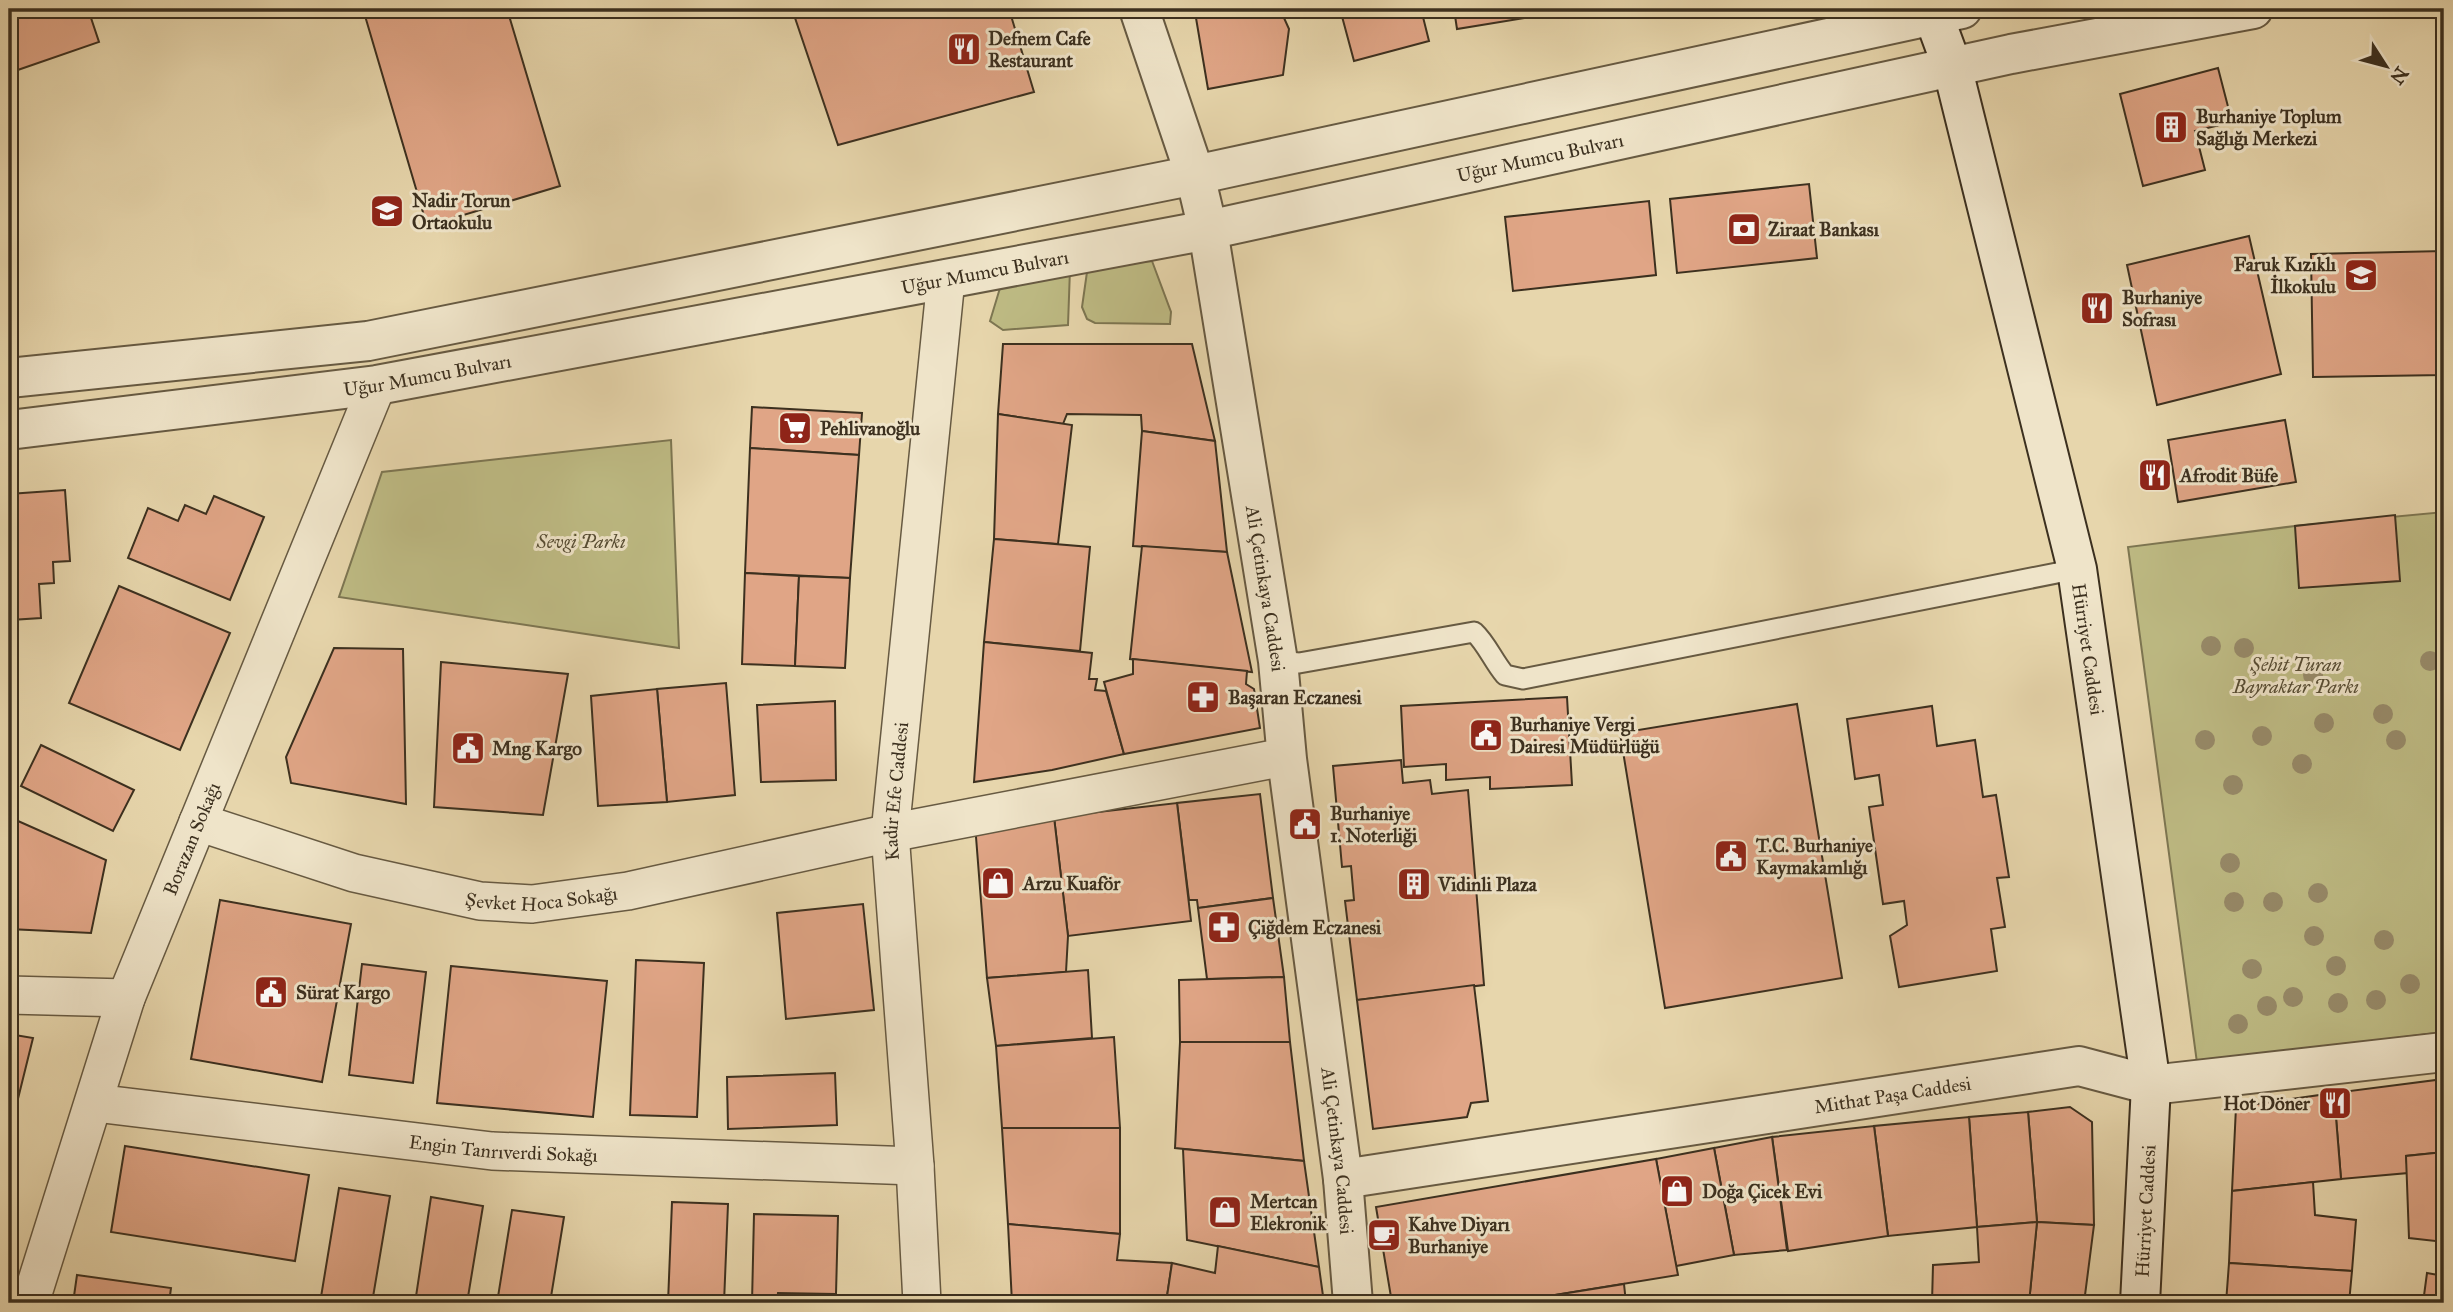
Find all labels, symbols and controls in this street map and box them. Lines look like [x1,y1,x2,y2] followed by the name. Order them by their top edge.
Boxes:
[988,27,1091,72] place label: Defnem Cafe Restaurant
[945,30,983,68] restaurant icon: Defnem Cafe Restaurant
[2352,32,2422,102] north arrow
[2385,62,2413,89] text: N
[2196,105,2342,151] place label: Burhaniye Toplum Sağlığı Merkezi
[2152,108,2190,146] building icon: Burhaniye Toplum Sağlığı Merkezi
[1455,128,1626,187] street label: Uğur Mumcu Bulvarı
[412,189,511,234] place label: Nadir Torun Ortaokulu
[368,192,406,230] school or university icon: Nadir Torun Ortaokulu
[1725,210,1763,248] bank icon: Ziraat Bankası
[1768,218,1880,241] place label: Ziraat Bankası
[899,245,1071,299] street label: Uğur Mumcu Bulvarı
[2234,253,2337,298] place label: Faruk Kızıklı İlkokulu
[2342,256,2380,294] school or university icon: Faruk Kızıklı İlkokulu
[2122,286,2202,331] place label: Burhaniye Sofrası
[2078,289,2116,327] restaurant icon: Burhaniye Sofrası
[342,349,513,401] street label: Uğur Mumcu Bulvarı
[776,409,814,447] supermarket icon: Pehlivanoğlu
[820,417,921,441] place label: Pehlivanoğlu
[2136,456,2174,494] restaurant icon: Afrodit Büfe
[2178,464,2278,487] place label: Afrodit Büfe
[1241,503,1290,673] street label: Ali Çetinkaya Caddesi
[535,530,626,553] park label: Sevgi Parkı
[2067,582,2109,717] street label: Hürriyet Caddesi
[2232,653,2359,698] park label: Şehit Turan Bayraktar Parkı
[1184,678,1222,716] pharmacy icon: Başaran Eczanesi
[1228,686,1363,710] place label: Başaran Eczanesi
[1510,713,1661,759] place label: Burhaniye Vergi Dairesi Müdürlüğü
[1467,716,1505,754] public building icon: Burhaniye Vergi Dairesi Müdürlüğü
[879,721,913,862] street label: Kadir Efe Caddesi
[449,729,487,767] public building icon: Mng Kargo
[492,737,582,761] place label: Mng Kargo
[158,779,225,899] street label: Borazan Sokağı
[1330,802,1418,848] place label: Burhaniye 1. Noterliği
[1286,805,1324,843] public building icon: Burhaniye 1. Noterliği
[1755,834,1873,880] place label: T.C. Burhaniye Kaymakamlığı
[1712,837,1750,875] public building icon: T.C. Burhaniye Kaymakamlığı
[979,864,1017,902] shop icon: Arzu Kuaför
[1395,865,1433,903] building icon: Vidinli Plaza
[1021,872,1121,895] place label: Arzu Kuaför
[1437,873,1538,896] place label: Vidinli Plaza
[463,882,619,916] street label: Şevket Hoca Sokağı
[1205,908,1243,946] pharmacy icon: Çiğdem Eczanesi
[1248,916,1382,940] place label: Çiğdem Eczanesi
[252,973,290,1011] public building icon: Sürat Kargo
[296,981,391,1005] place label: Sürat Kargo
[1316,1065,1358,1235] street label: Ali Çetinkaya Caddesi
[1812,1072,1973,1119] street label: Mithat Paşa Caddesi
[2316,1084,2354,1122] restaurant icon: Hot Döner
[2223,1092,2311,1115] place label: Hot Döner
[408,1130,598,1168] street label: Engin Tanrıverdi Sokağı
[2131,1144,2160,1278] street label: Hürriyet Caddesi
[1658,1172,1696,1210] shop icon: Doğa Çicek Evi
[1702,1180,1823,1204] place label: Doğa Çicek Evi
[1250,1190,1328,1235] place label: Mertcan Elekronik
[1206,1193,1244,1231] shop icon: Mertcan Elekronik
[1408,1213,1511,1259] place label: Kahve Diyarı Burhaniye
[1365,1216,1403,1254] cafe icon: Kahve Diyarı Burhaniye

